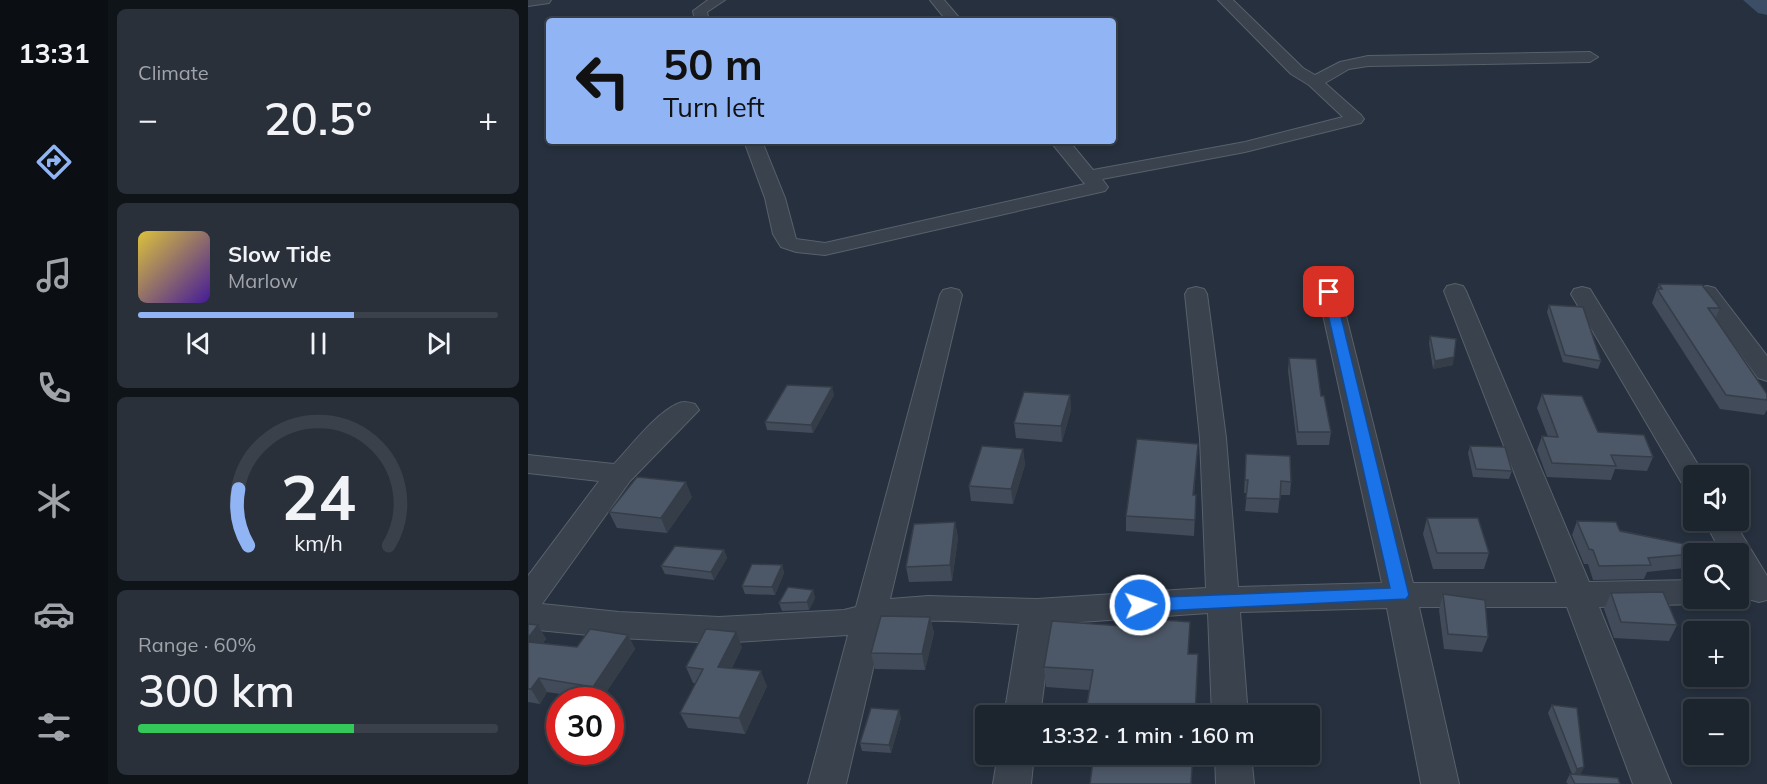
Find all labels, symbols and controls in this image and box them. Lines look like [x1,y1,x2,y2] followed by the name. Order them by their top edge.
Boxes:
[18,36,90,70] text: 13:31
[663,38,763,91] text: 50 m
[564,42,642,120] icon: left
[138,60,209,85] text: Climate
[264,90,372,146] text: 20.5°
[663,90,765,124] text: Turn left
[138,98,158,139] text: −
[478,98,498,139] text: +
[33,141,75,183] icon: directions
[228,240,331,268] text: Slow Tide
[33,254,75,296] icon: music
[1303,266,1354,317] pin
[228,268,298,293] text: Marlow
[1312,275,1345,308] icon: arrive
[182,327,215,360] icon: previous
[302,327,335,360] icon: pause
[422,327,455,360] icon: next
[33,367,75,409] icon: phone
[281,457,355,536] text: 24
[1683,465,1749,765] map controls
[1683,465,1749,531] button: sound
[33,480,75,522] icon: climate
[294,529,342,556] text: km/h
[1683,543,1749,609] button: search
[1108,573,1172,637] position arrow
[33,593,75,635] icon: car
[1683,621,1749,687] button: +
[138,632,256,657] text: Range · 60%
[138,662,295,718] text: 300 km
[546,687,624,765] speed limit sign: 30
[1683,699,1749,765] button: −
[33,706,75,748] icon: filters
[1040,721,1255,749] text: 13:32 · 1 min · 160 m

